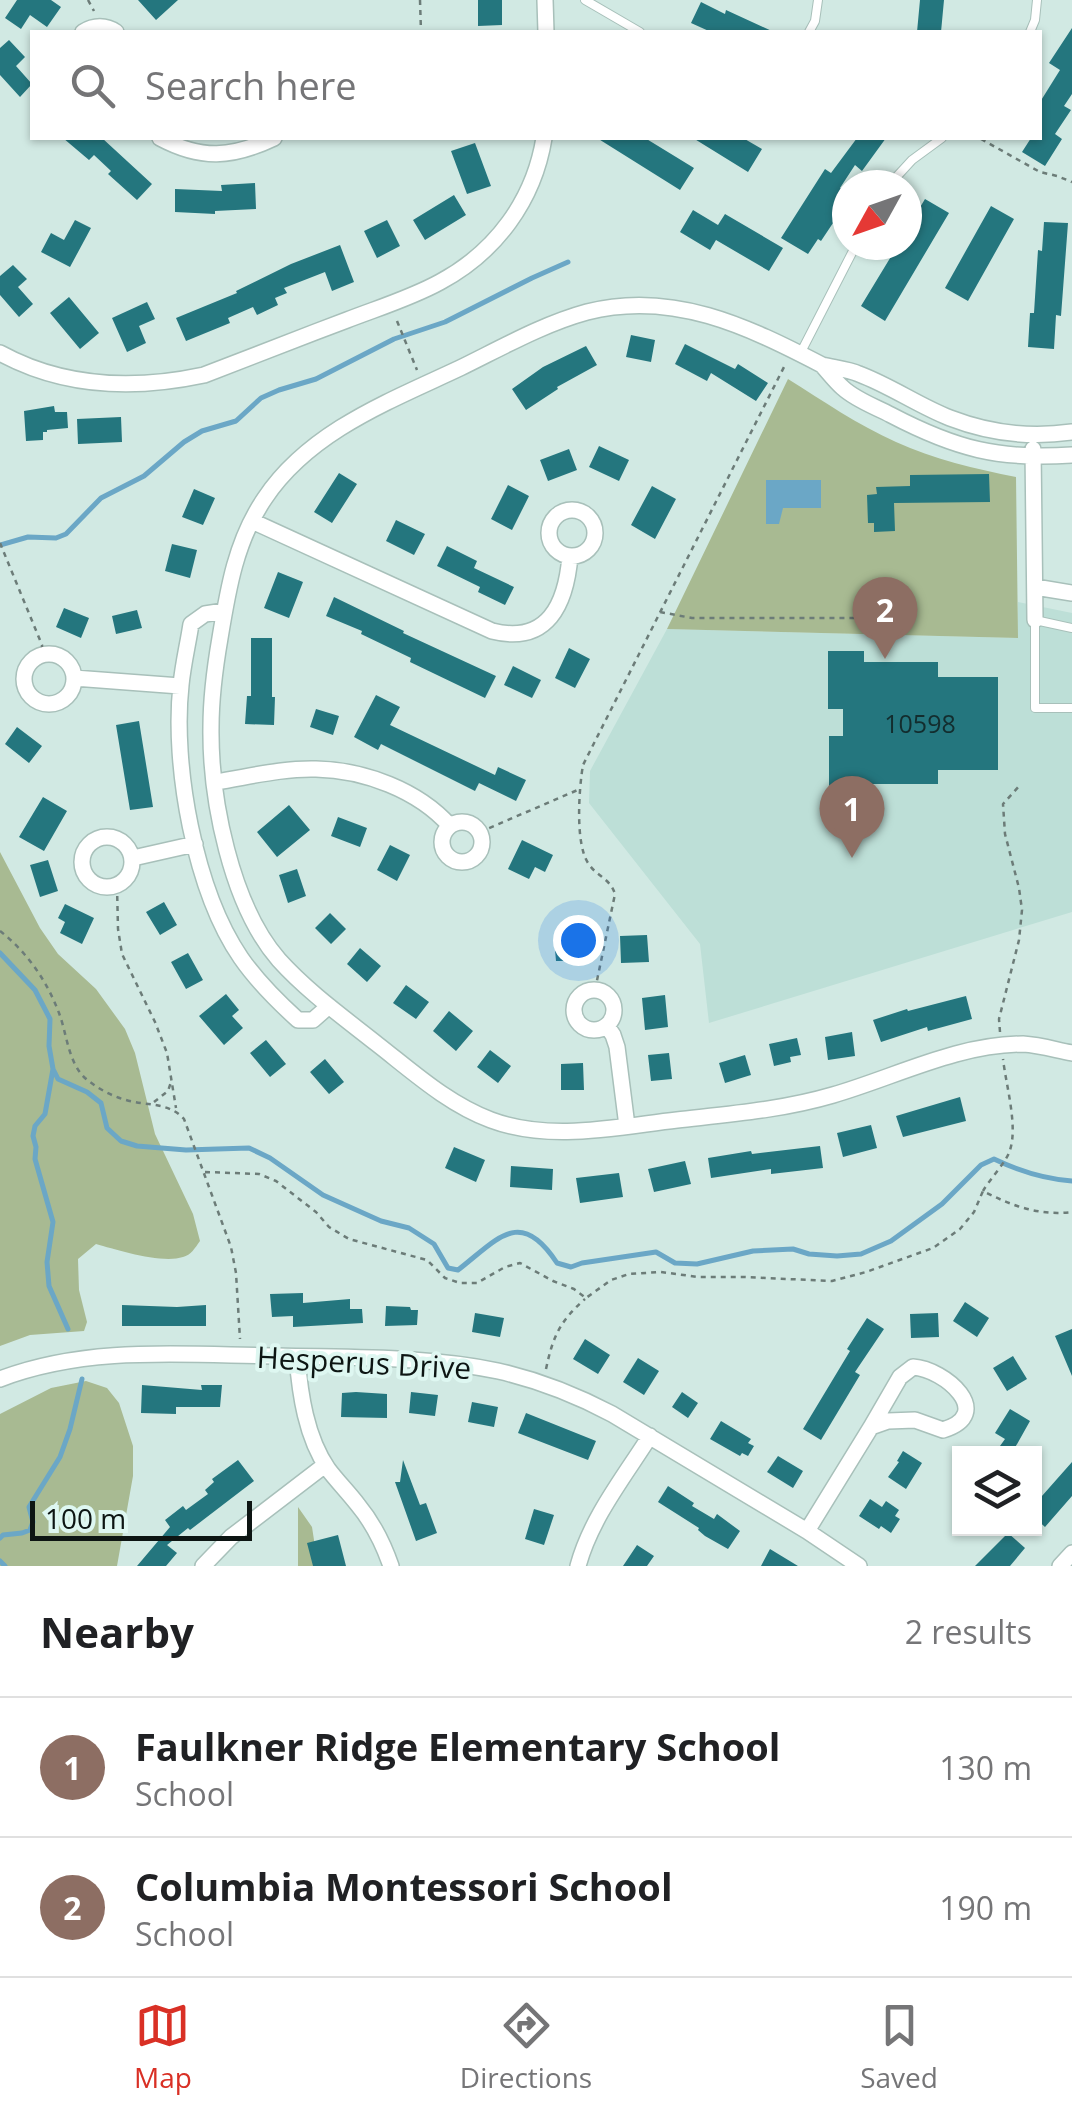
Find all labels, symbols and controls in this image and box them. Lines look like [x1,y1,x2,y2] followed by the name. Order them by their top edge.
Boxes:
[30,30,1042,140] search box
[65,58,120,113] icon: search
[145,59,357,111] text: Search here
[832,170,922,260] north arrow
[852,576,918,659] pin: 2
[884,706,956,740] house number: 10598
[820,776,884,858] pin: 1
[553,915,604,966] your location
[256,1336,472,1388] street label: Hesperus Drive
[952,1446,1042,1536] map controls
[952,1446,1042,1536] button: layers
[30,1496,252,1540] scale bar
[45,1499,126,1537] text: 100 m
[40,1603,194,1660] text: Nearby
[905,1610,1032,1653] text: 2 results
[135,1720,780,1772] text: Faulkner Ridge Elementary School
[63,1746,82,1789] text: 1
[939,1746,1032,1789] text: 130 m
[135,1772,234,1815] text: School
[135,1860,673,1912] text: Columbia Montessori School
[63,1886,82,1929] text: 2
[939,1886,1032,1929] text: 190 m
[135,1912,234,1955] text: School
[134,1998,192,2096] tab: Map
[460,1998,592,2096] tab: Directions
[860,1998,938,2096] tab: Saved

